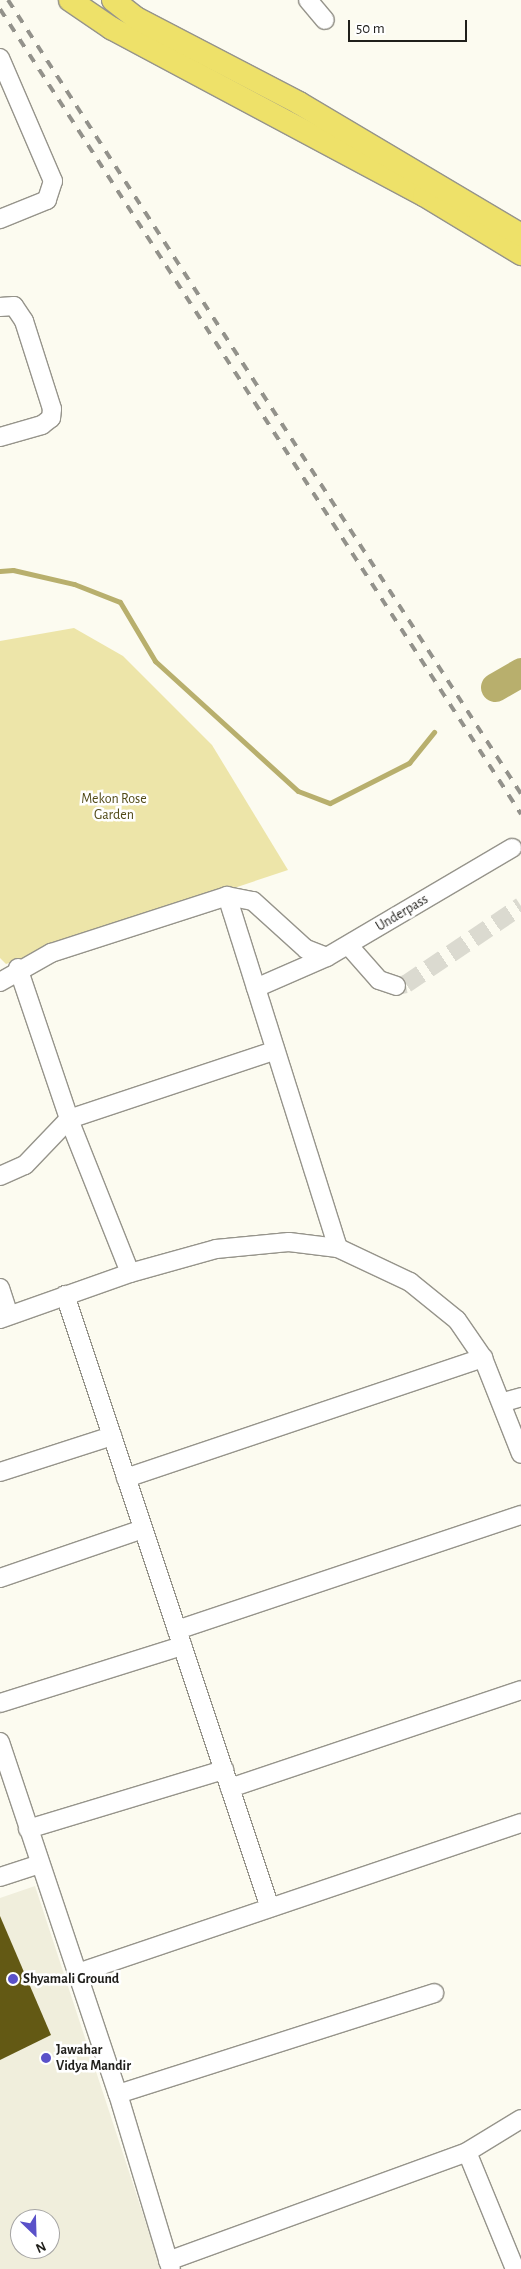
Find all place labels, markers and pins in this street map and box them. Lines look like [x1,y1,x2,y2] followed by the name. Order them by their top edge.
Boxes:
[23,1971,119,1987] place label: Shyamali Ground
[7,1973,19,1985] marker: Shyamali Ground
[56,2042,131,2074] place label: Jawahar Vidya Mandir
[40,2052,52,2064] marker: Jawahar Vidya Mandir

